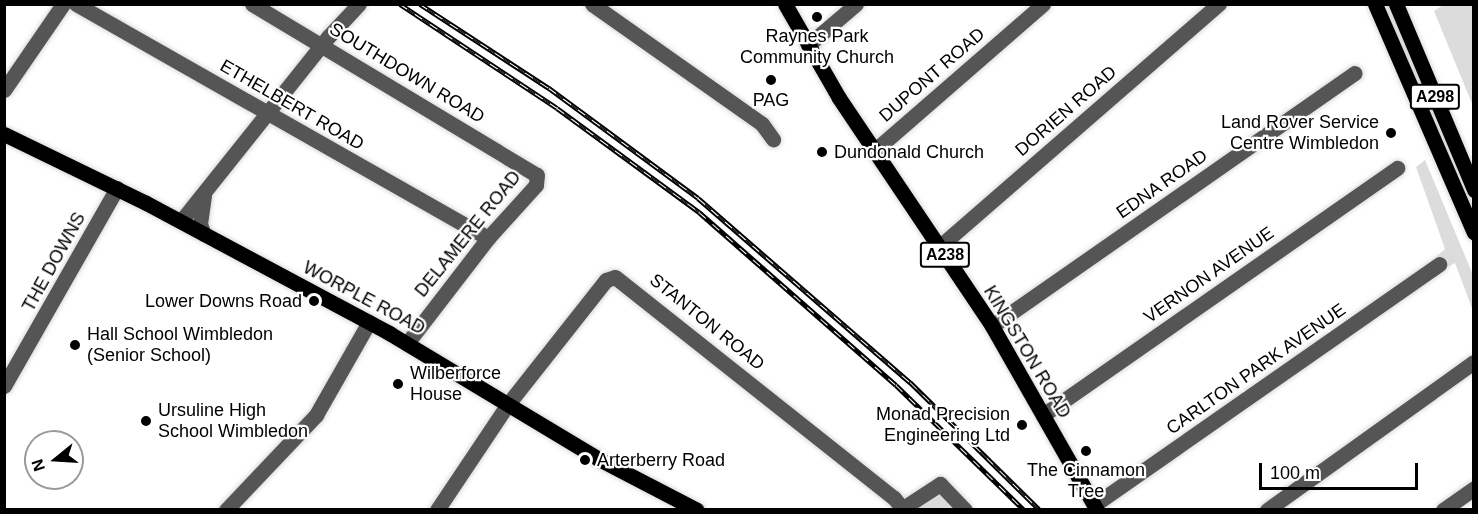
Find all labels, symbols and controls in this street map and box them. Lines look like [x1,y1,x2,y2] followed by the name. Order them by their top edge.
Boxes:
[810,10,824,24] marker: Raynes Park Community Church
[326,18,488,128] street label: SOUTHDOWN ROAD
[875,23,989,127] street label: DUPONT ROAD
[740,26,894,68] place label: Raynes Park Community Church
[216,55,368,155] street label: ETHELBERT ROAD
[1011,61,1121,161] street label: DORIEN ROAD
[764,73,778,87] marker: PAG
[1410,84,1460,110] road number: A298
[753,89,789,111] place label: PAG
[1221,112,1379,154] place label: Land Rover Service Centre Wimbledon
[1384,126,1398,140] marker: Land Rover Service Centre Wimbledon
[834,141,984,163] place label: Dundonald Church
[1112,144,1212,224] street label: EDNA ROAD
[815,145,829,159] marker: Dundonald Church
[411,167,525,301] street label: DELAMERE ROAD
[18,209,90,315] street label: THE DOWNS
[1139,222,1279,328] street label: VERNON AVENUE
[920,242,970,268] road number: A238
[299,257,429,339] street label: WORPLE ROAD
[645,269,769,375] street label: STANTON ROAD
[979,282,1075,422] street label: KINGSTON ROAD
[145,290,302,312] place label: Lower Downs Road
[307,294,321,308] marker: Lower Downs Road
[1162,299,1350,439] street label: CARLTON PARK AVENUE
[87,324,273,366] place label: Hall School Wimbledon (Senior School)
[68,338,82,352] marker: Hall School Wimbledon (Senior School)
[410,363,501,406] place label: Wilberforce House
[391,377,405,391] marker: Wilberforce House
[158,400,308,442] place label: Ursuline High School Wimbledon
[876,404,1010,446] place label: Monad Precision Engineering Ltd
[139,414,153,428] marker: Ursuline High School Wimbledon
[1015,418,1029,432] marker: Monad Precision Engineering Ltd
[24,430,84,490] north arrow
[1079,444,1093,458] marker: The Cinnamon Tree
[597,449,725,471] place label: Arterberry Road
[1262,451,1421,489] scale bar
[578,453,592,467] marker: Arterberry Road
[28,457,48,473] text: N
[1027,460,1145,502] place label: The Cinnamon Tree
[1270,463,1320,483] text: 100 m

